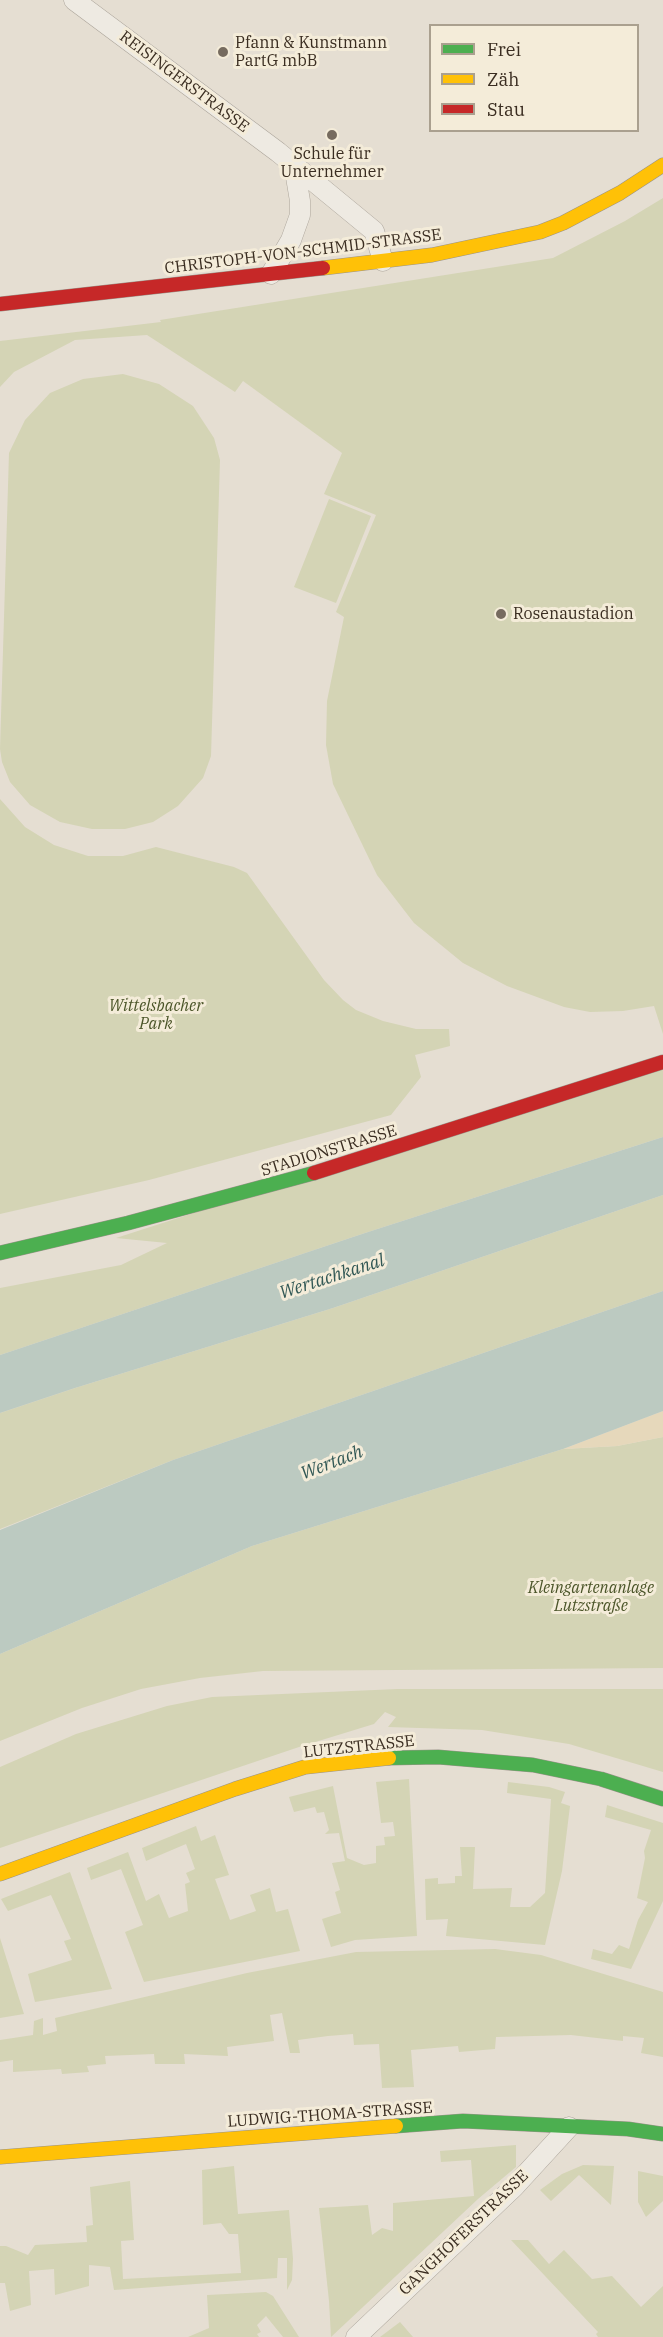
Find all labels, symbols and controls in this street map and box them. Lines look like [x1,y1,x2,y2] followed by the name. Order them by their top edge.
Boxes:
[429,24,639,132] legend
[116,27,252,137] street label: REISINGERSTRASSE
[235,33,387,71] place label: Pfann & Kunstmann PartG mbB
[487,38,521,61] text: Frei
[216,45,230,59] marker: Pfann & Kunstmann PartG mbB
[487,68,520,91] text: Zäh
[487,98,525,121] text: Stau
[325,128,339,142] marker: Schule für Unternehmer
[281,144,383,182] place label: Schule für Unternehmer
[163,225,443,279] street label: CHRISTOPH-VON-SCHMID-STRASSE
[513,604,634,624] place label: Rosenaustadion
[494,607,508,621] marker: Rosenaustadion
[109,996,203,1034] park label: Wittelsbacher Park
[259,1121,399,1181] street label: STADIONSTRASSE
[277,1250,387,1304] water label: Wertachkanal
[298,1441,366,1485] water label: Wertach
[528,1578,654,1616] park label: Kleingartenanlage Lutzstraße
[302,1732,416,1762] street label: LUTZSTRASSE
[227,2098,433,2132] street label: LUDWIG-THOMA-STRASSE
[395,2166,533,2300] street label: GANGHOFERSTRASSE

